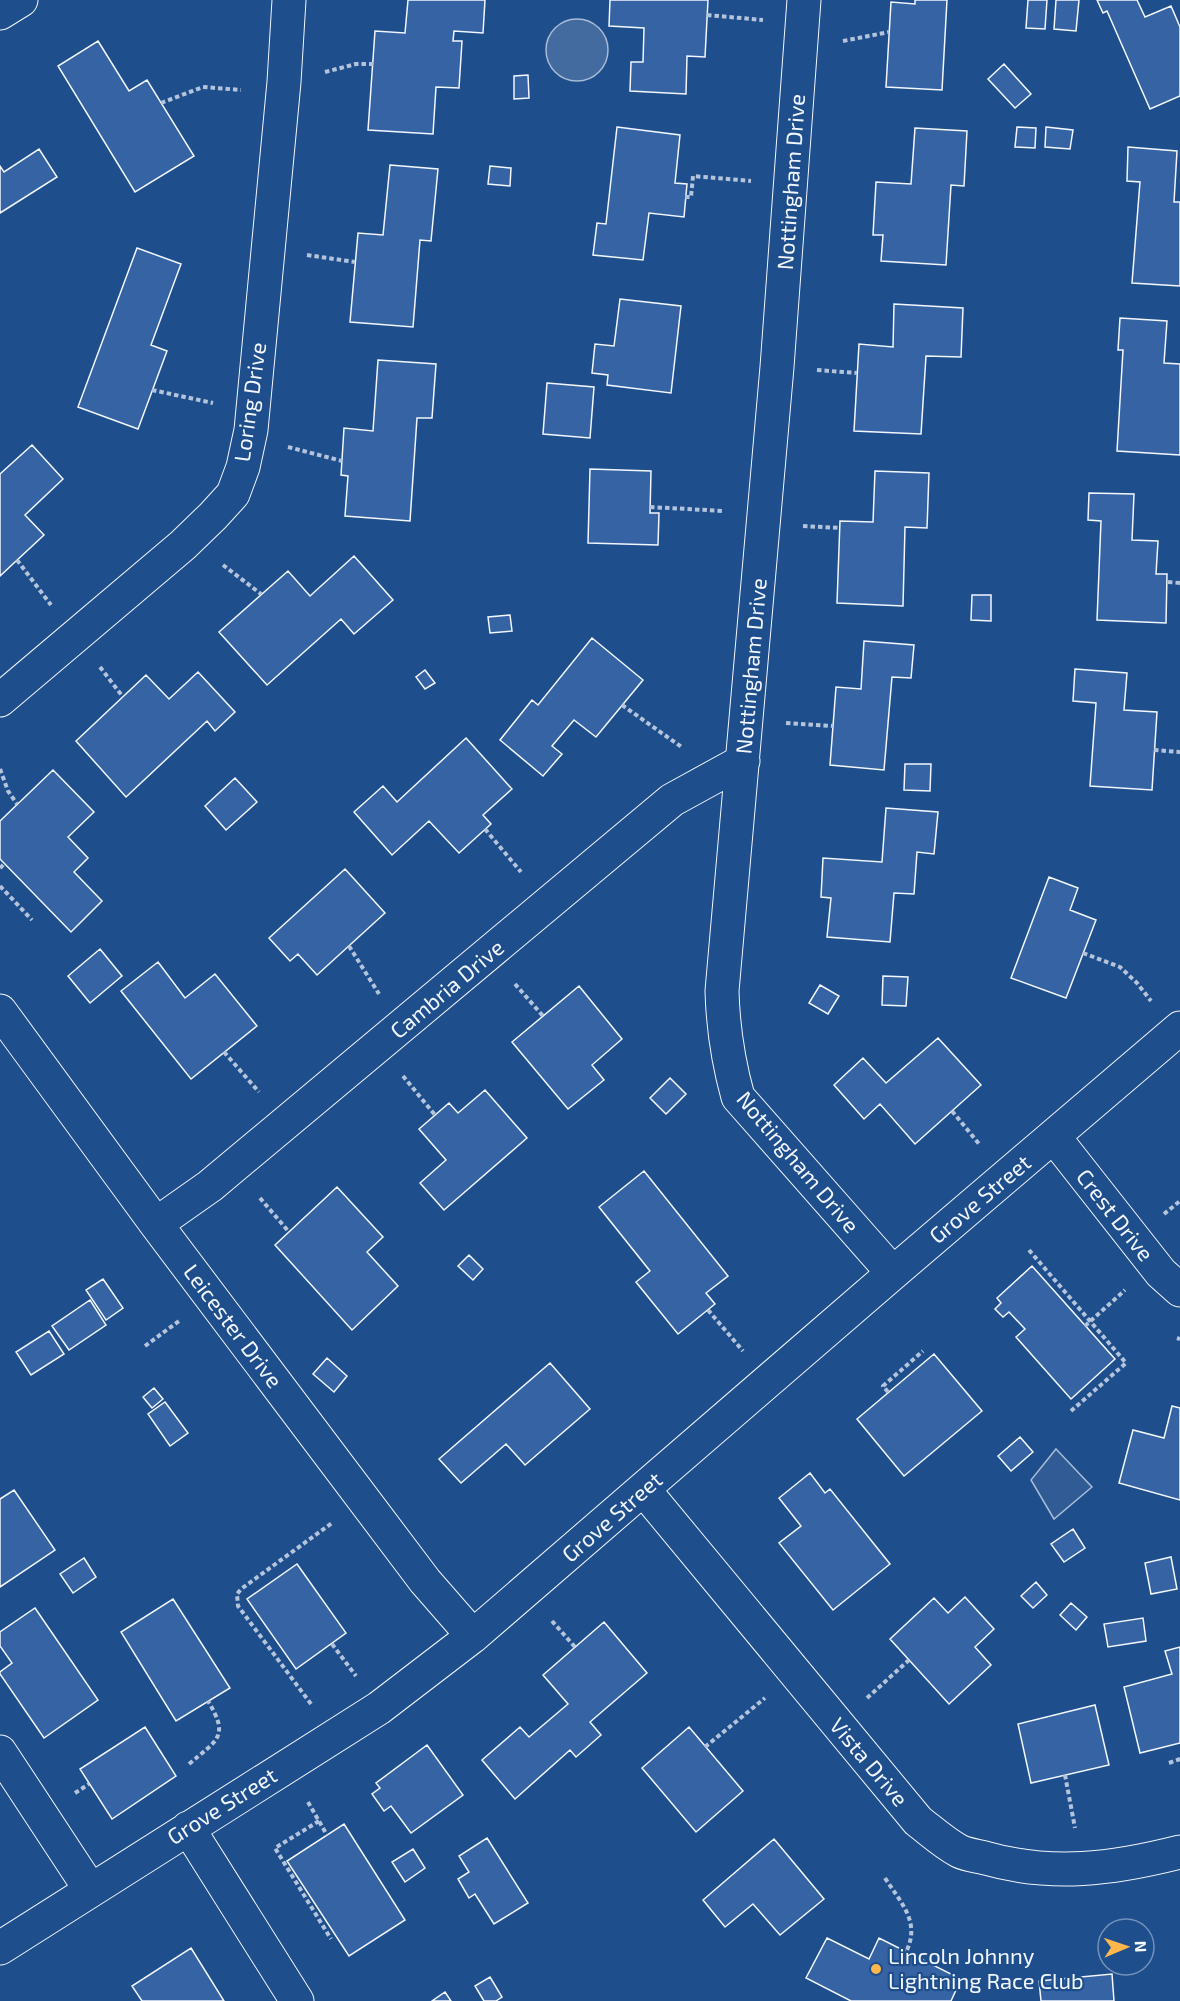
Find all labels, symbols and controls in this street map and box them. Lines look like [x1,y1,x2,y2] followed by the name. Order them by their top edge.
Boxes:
[771,93,809,271] street label: Nottingham Drive
[228,341,270,463] street label: Loring Drive
[729,577,771,755] street label: Nottingham Drive
[384,933,508,1043] street label: Cambria Drive
[732,1085,865,1237] street label: Nottingham Drive
[923,1148,1035,1248] street label: Grove Street
[1072,1163,1160,1266] street label: Crest Drive
[179,1259,289,1392] street label: Leicester Drive
[556,1466,667,1567] street label: Grove Street
[825,1712,914,1811] street label: Vista Drive
[162,1761,281,1849] street label: Grove Street
[1096,1917,1156,1977] north arrow
[1132,1940,1151,1953] text: N
[888,1942,1084,1993] place label: Lincoln Johnny Lightning Race Club
[869,1962,883,1976] marker: Lincoln Johnny Lightning Race Club

